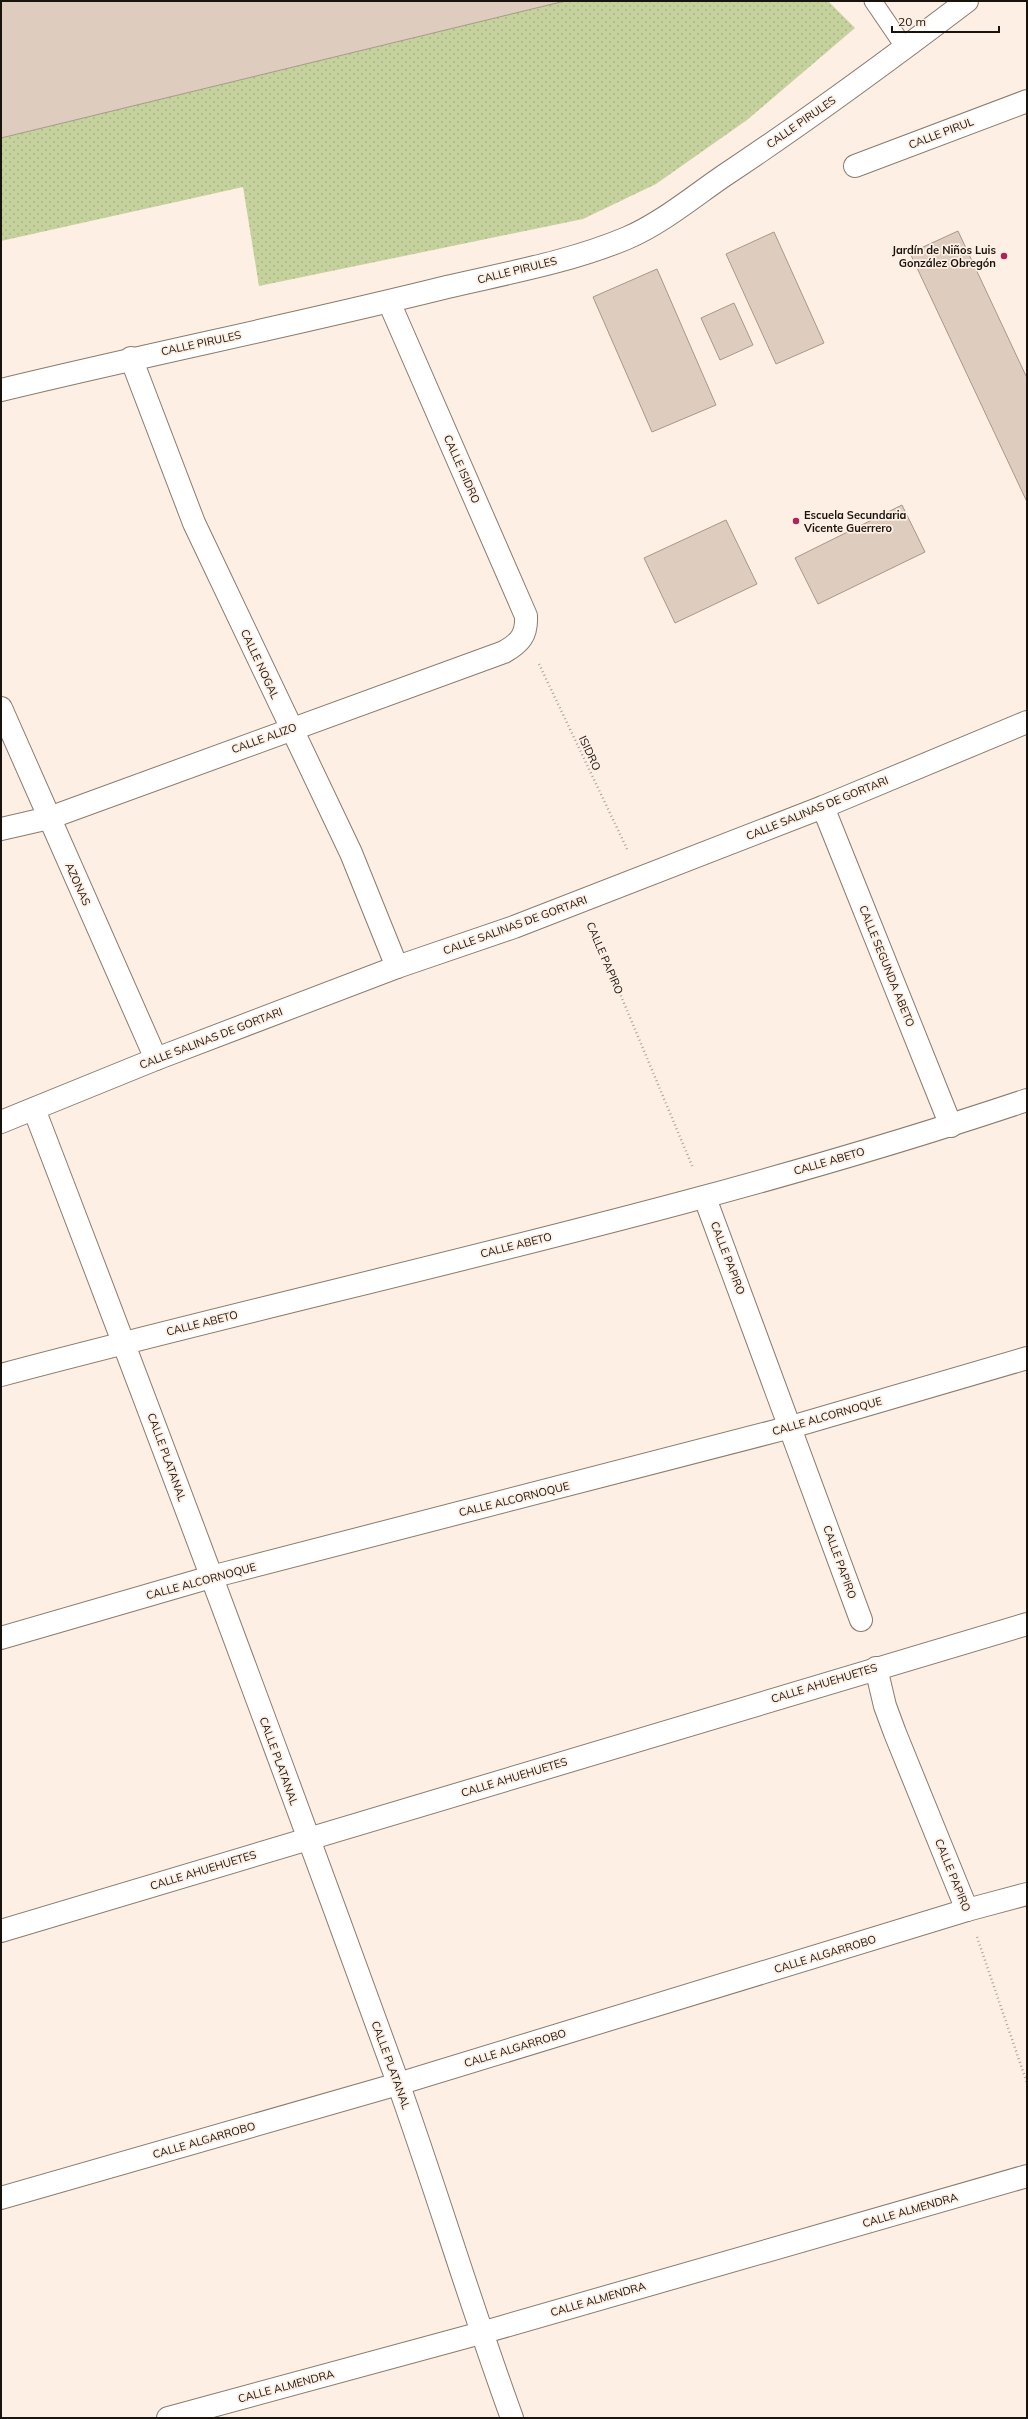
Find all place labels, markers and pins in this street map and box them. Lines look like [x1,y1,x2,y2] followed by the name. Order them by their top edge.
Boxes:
[892,243,996,270] place label: Jardín de Niños Luis González Obregón
[999,251,1009,261] marker: Jardín de Niños Luis González Obregón
[803,508,907,535] place label: Escuela Secundaria Vicente Guerrero
[791,516,801,526] marker: Escuela Secundaria Vicente Guerrero

